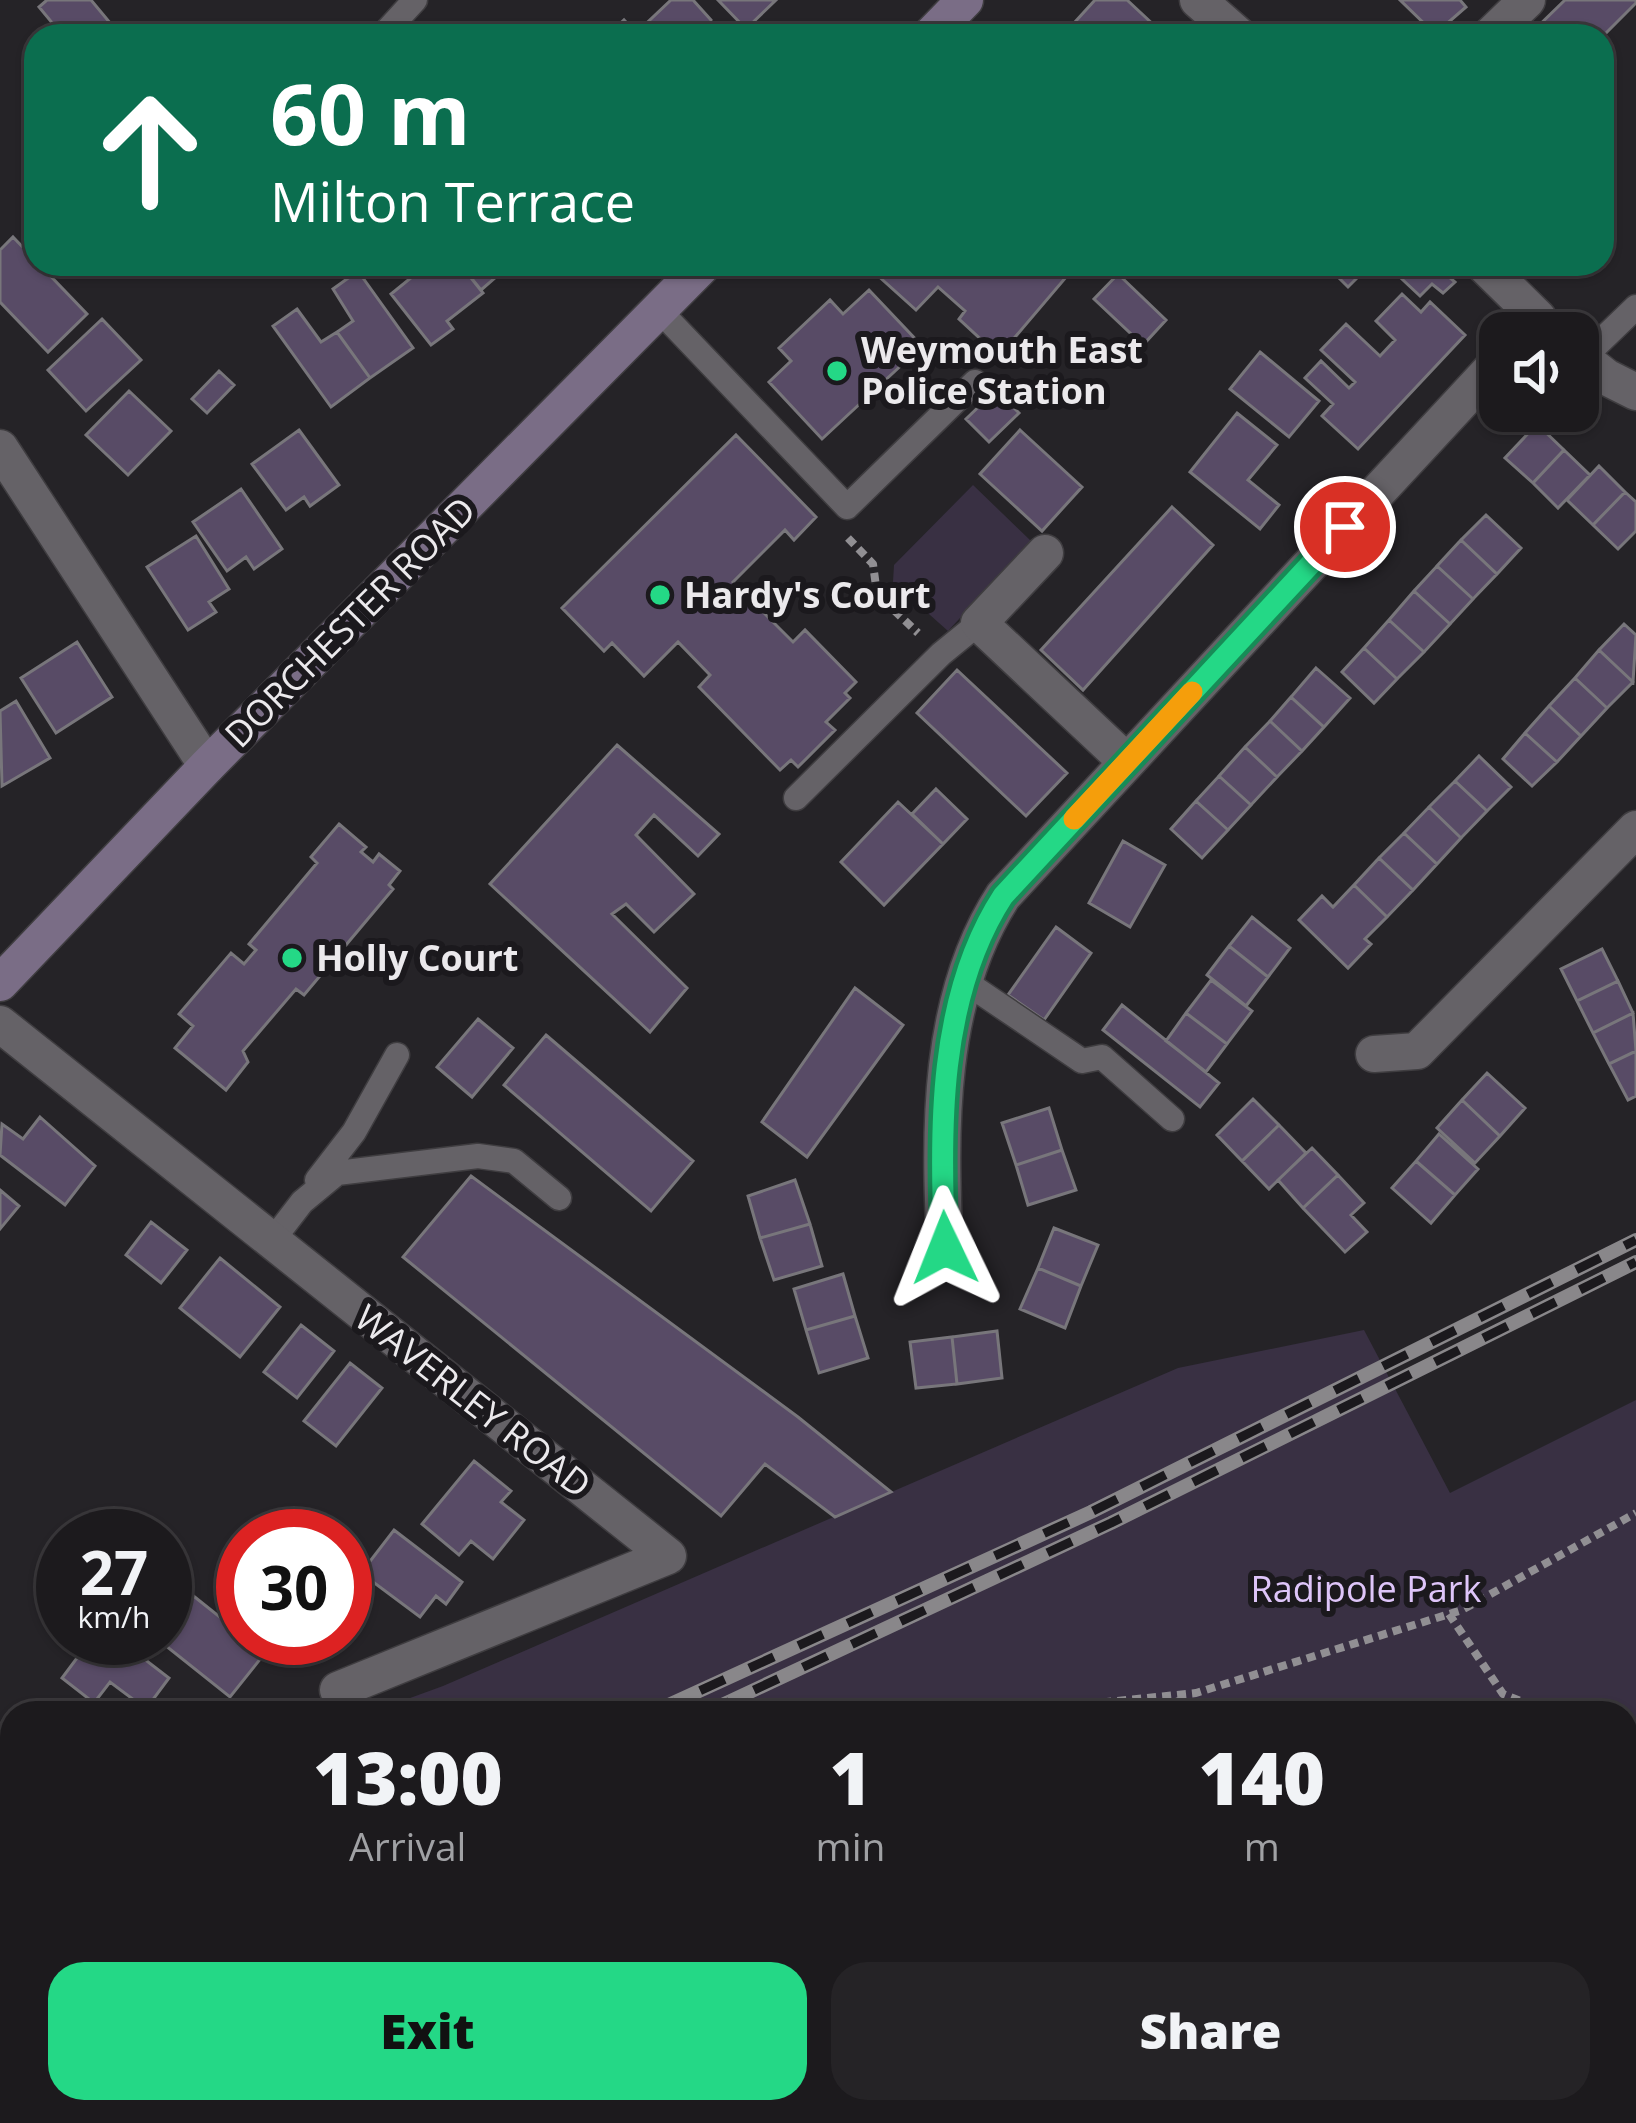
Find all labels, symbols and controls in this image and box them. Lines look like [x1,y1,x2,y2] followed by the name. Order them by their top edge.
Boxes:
[270,55,470,170] text: 60 m
[72,72,228,228] icon: ahead
[270,164,635,238] text: Milton Terrace
[1479,312,1599,432] map controls
[1479,312,1599,432] button: sound
[861,325,1143,415] place label: Weymouth East Police Station
[824,358,850,384] marker: Weymouth East Police Station
[1294,476,1396,578] pin
[214,486,486,758] street label: DORCHESTER ROAD
[1312,494,1378,560] icon: arrive
[684,570,931,619] place label: Hardy's Court
[647,582,673,608] marker: Hardy's Court
[316,933,519,982] place label: Holly Court
[279,945,305,971] marker: Holly Court
[882,1185,1008,1311] position arrow
[345,1293,602,1508] street label: WAVERLEY ROAD
[216,1509,372,1665] speed limit sign: 30
[80,1531,148,1613] text: 27
[1251,1564,1482,1613] park label: Radipole Park
[78,1596,150,1637] text: km/h
[313,1728,503,1826] text: 13:00
[829,1728,872,1826] text: 1
[1198,1728,1325,1826] text: 140
[349,1819,466,1872] text: Arrival
[816,1819,885,1872] text: min
[1244,1819,1280,1872] text: m
[48,1962,807,2100] button: Exit
[831,1962,1590,2100] button: Share

